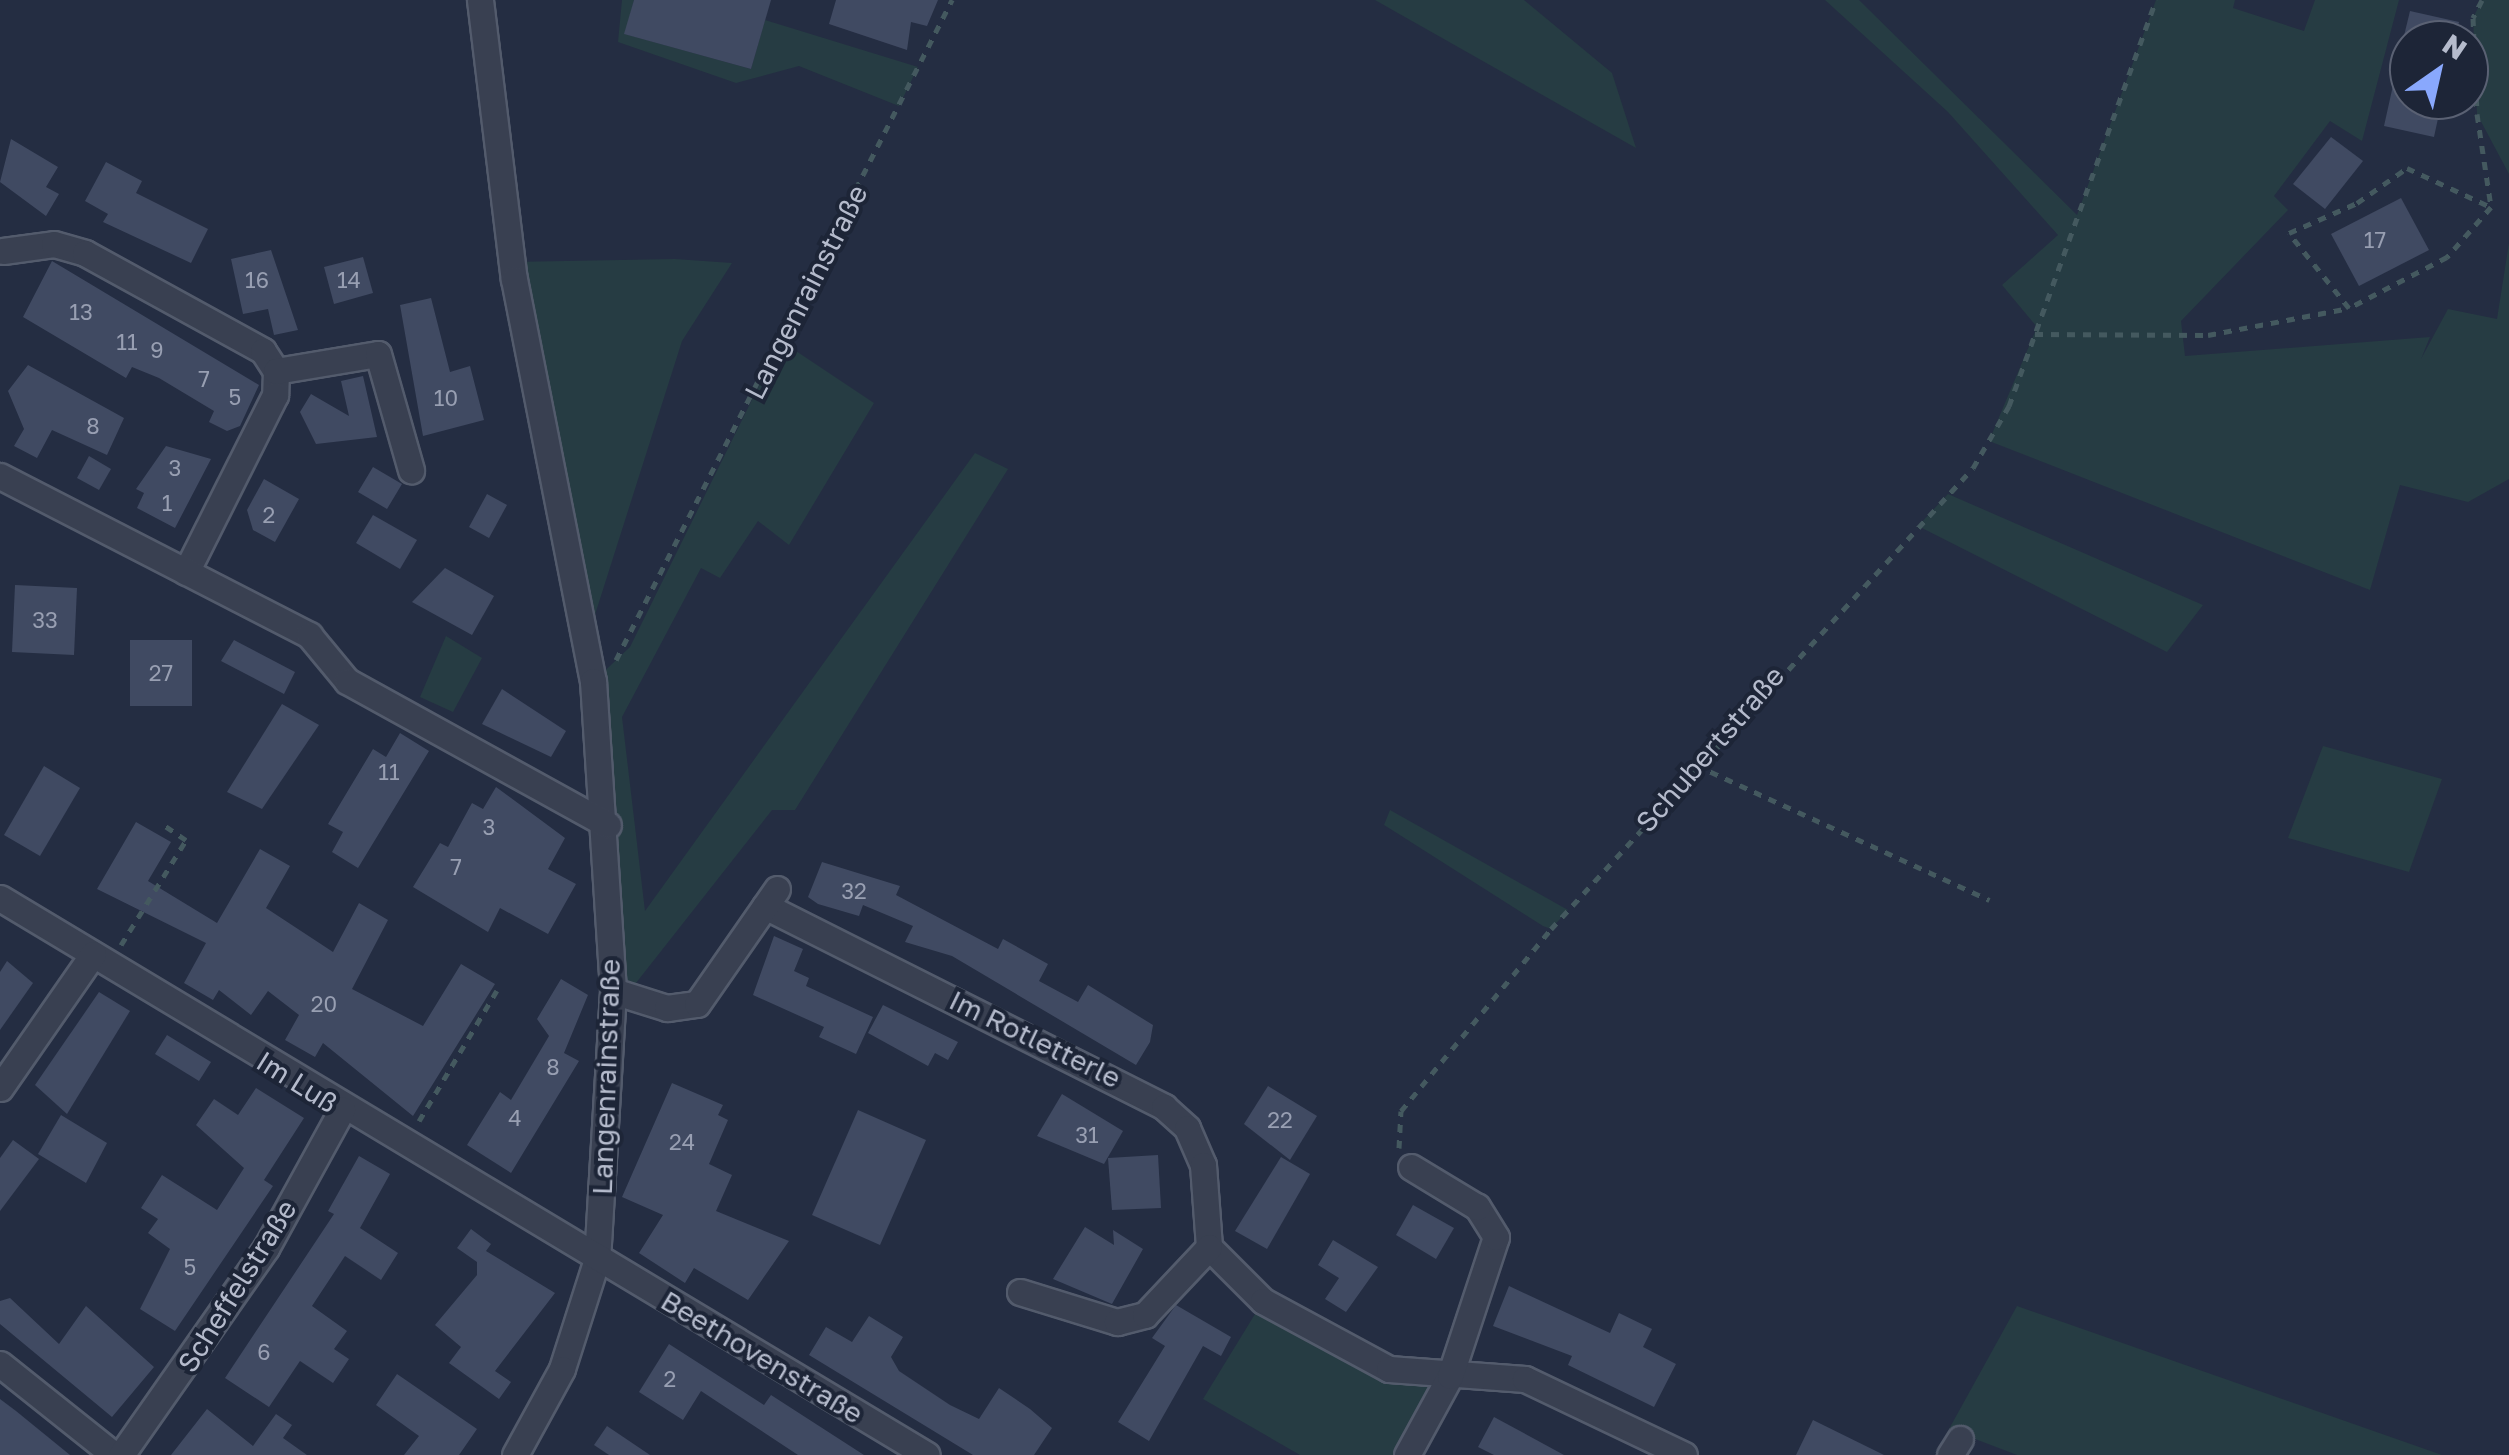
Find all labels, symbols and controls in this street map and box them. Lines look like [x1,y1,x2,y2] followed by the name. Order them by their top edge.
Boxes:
[2389,20,2489,120] north arrow
[2437,27,2473,66] text: N
[737,179,875,405] street label: Langenrainstraße
[2364,227,2386,253] house number: 17
[245,267,269,293] house number: 16
[337,267,361,293] house number: 14
[69,299,93,325] house number: 13
[116,329,138,355] house number: 11
[150,337,164,363] house number: 9
[198,366,210,392] house number: 7
[229,384,241,410] house number: 5
[434,385,458,411] house number: 10
[86,413,100,439] house number: 8
[169,455,181,481] house number: 3
[162,490,172,516] house number: 1
[263,502,275,528] house number: 2
[32,607,58,633] house number: 33
[1629,659,1791,839] street label: Schubertstraße
[149,660,173,686] house number: 27
[378,759,400,785] house number: 11
[483,814,495,840] house number: 3
[450,854,462,880] house number: 7
[841,878,867,904] house number: 32
[585,958,627,1196] street label: Langenrainstraße
[944,983,1126,1095] street label: Im Rotletterle
[311,991,337,1017] house number: 20
[250,1044,344,1120] street label: Im Luß
[546,1054,560,1080] house number: 8
[508,1105,522,1131] house number: 4
[1267,1107,1293,1133] house number: 22
[1075,1122,1099,1148] house number: 31
[669,1129,695,1155] house number: 24
[171,1194,303,1378] street label: Scheffelstraße
[184,1254,196,1280] house number: 5
[655,1284,869,1430] street label: Beethovenstraße
[257,1339,271,1365] house number: 6
[664,1366,676,1392] house number: 2

